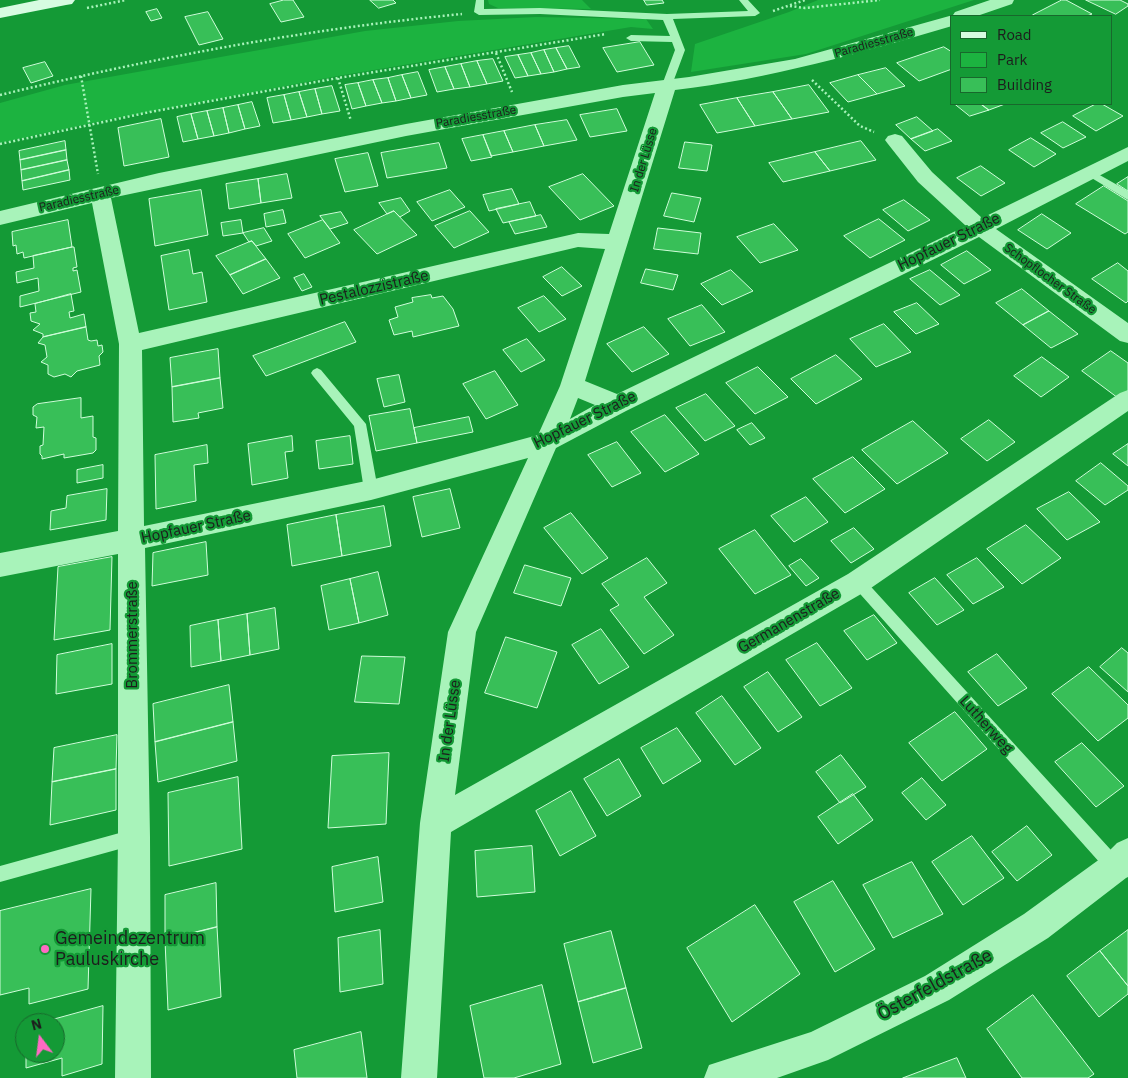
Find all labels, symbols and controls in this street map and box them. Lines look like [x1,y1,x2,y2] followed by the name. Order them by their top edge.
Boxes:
[950,15,1113,105] legend
[833,25,915,61] street label: Paradiesstraße
[997,25,1032,44] text: Road
[997,50,1027,69] text: Park
[997,75,1052,94] text: Building
[435,103,517,131] street label: Paradiesstraße
[627,126,661,194] street label: In der Lüsse
[38,183,120,215] street label: Paradiesstraße
[895,209,1003,275] street label: Hopfauer Straße
[1001,241,1099,317] street label: Schopflocher Straße
[318,267,430,309] street label: Pestalozzistraße
[531,387,639,453] street label: Hopfauer Straße
[140,507,252,547] street label: Hopfauer Straße
[124,581,142,689] street label: Brommerstraße
[735,585,843,657] street label: Germanenstraße
[435,679,465,763] street label: In der Lüsse
[956,693,1016,757] street label: Lutherweg
[55,928,205,971] place label: Gemeindezentrum Pauluskirche
[39,943,51,955] marker: Gemeindezentrum Pauluskirche
[874,945,996,1025] street label: Österfeldstraße
[15,1013,65,1063] north arrow
[29,1014,44,1034] text: N

